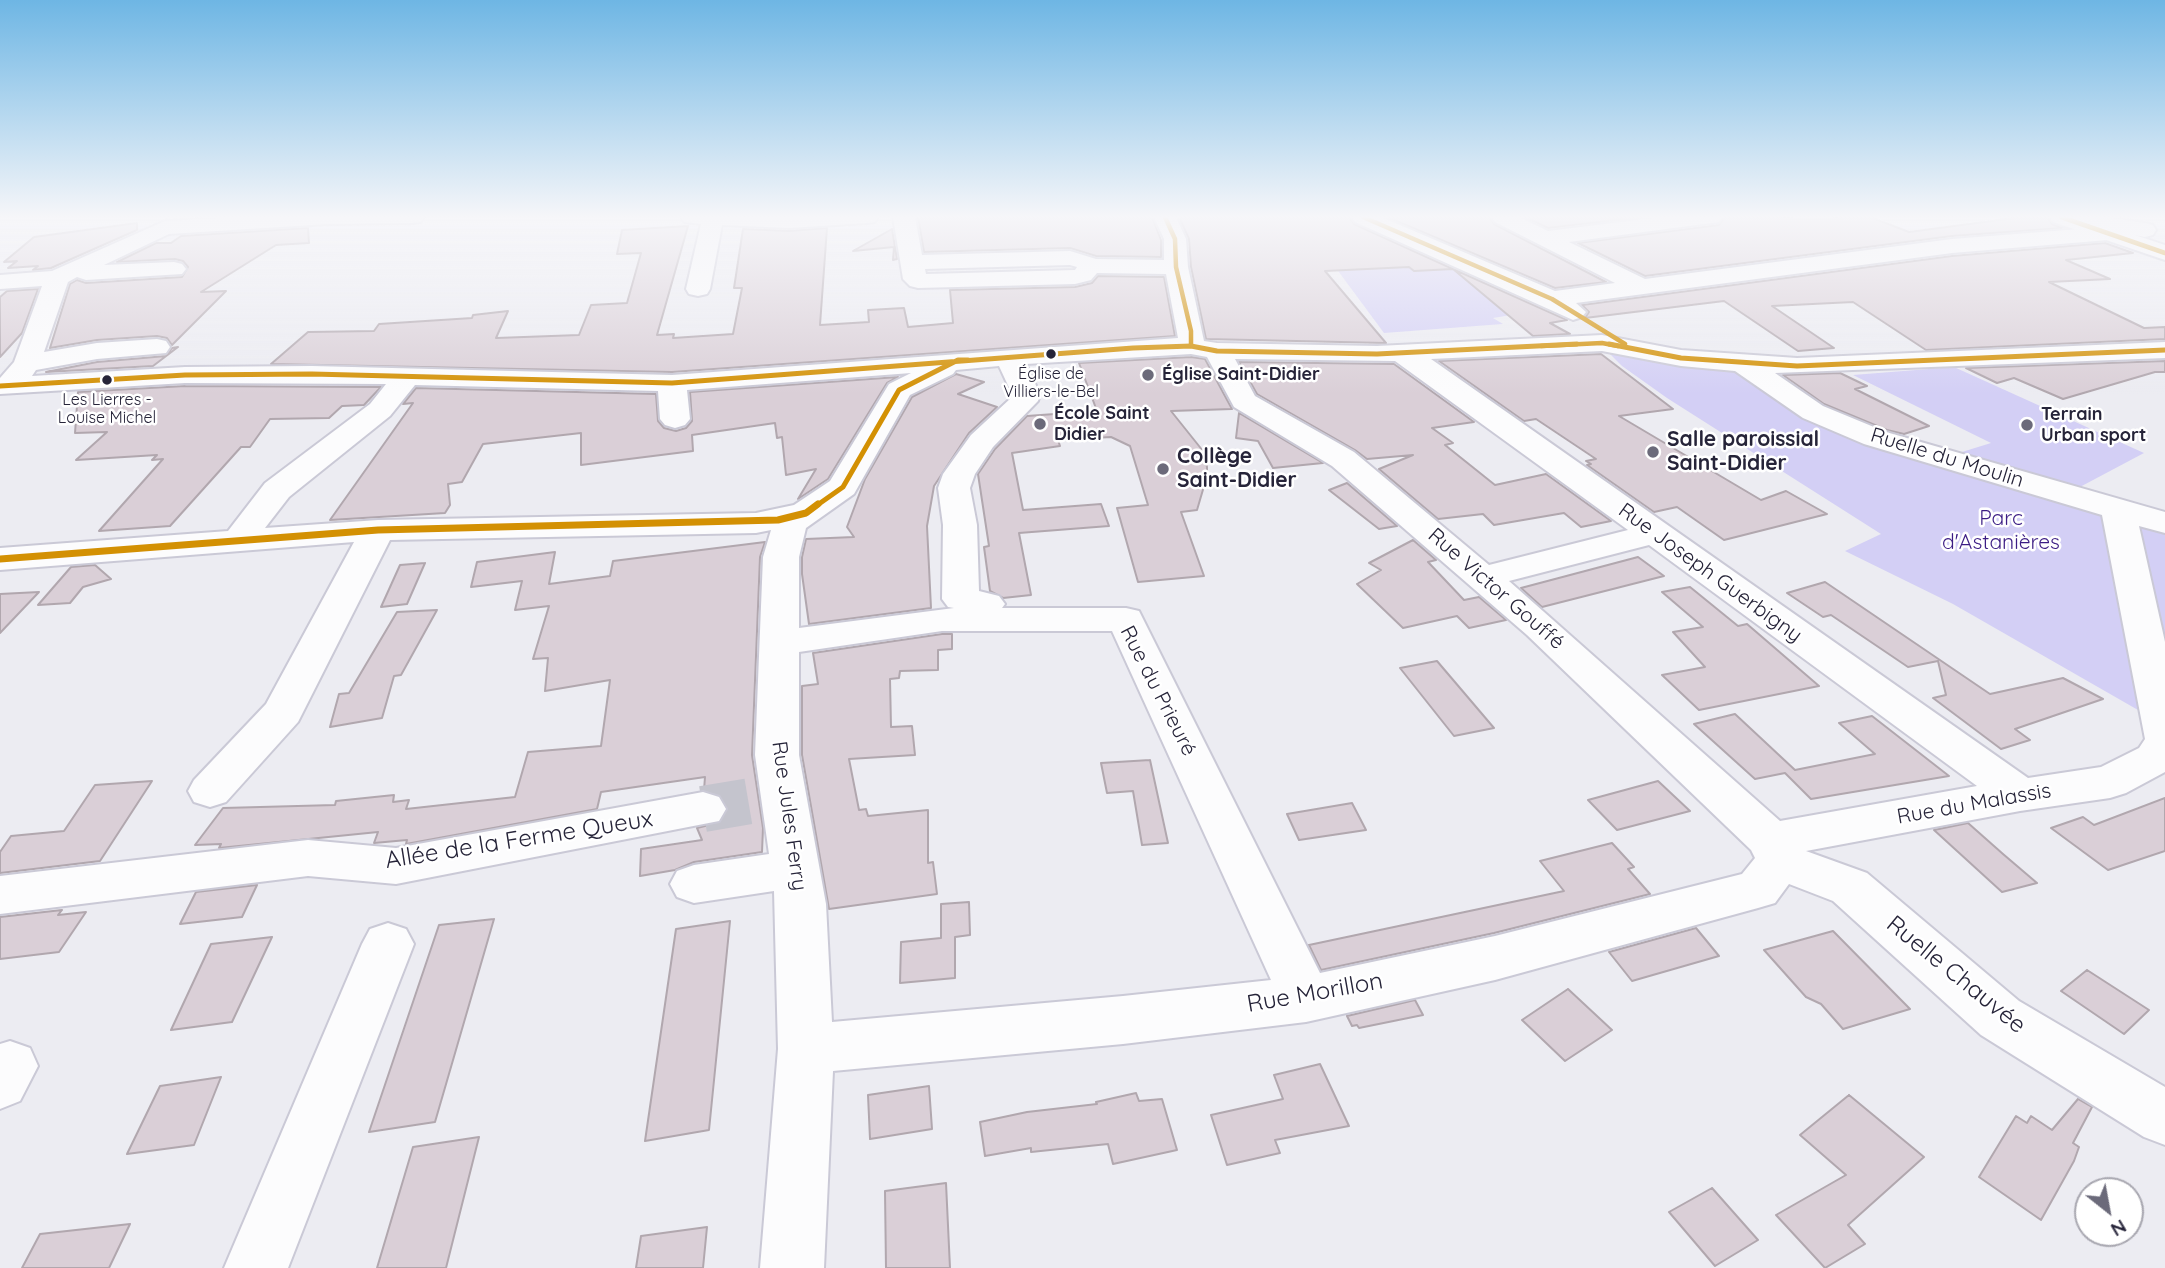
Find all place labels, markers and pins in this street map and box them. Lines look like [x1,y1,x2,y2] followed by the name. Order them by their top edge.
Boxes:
[1044,347,1058,361] marker: Église de Villiers-le-Bel
[1003,364,1099,402] place label: Église de Villiers-le-Bel
[1162,364,1320,386] place label: Église Saint-Didier
[1140,367,1156,383] marker: Église Saint-Didier
[100,373,114,387] marker: Les Lierres - Louise Michel
[58,390,156,428] place label: Les Lierres - Louise Michel
[1054,403,1150,446] place label: École Saint Didier
[2041,404,2146,446] place label: Terrain Urban sport
[1032,416,1048,432] marker: École Saint Didier
[2019,417,2035,433] marker: Terrain Urban sport
[1667,427,1819,477] place label: Salle paroissial Saint-Didier
[1177,444,1297,494] place label: Collège Saint-Didier
[1645,444,1661,460] marker: Salle paroissial Saint-Didier
[1155,461,1171,477] marker: Collège Saint-Didier

